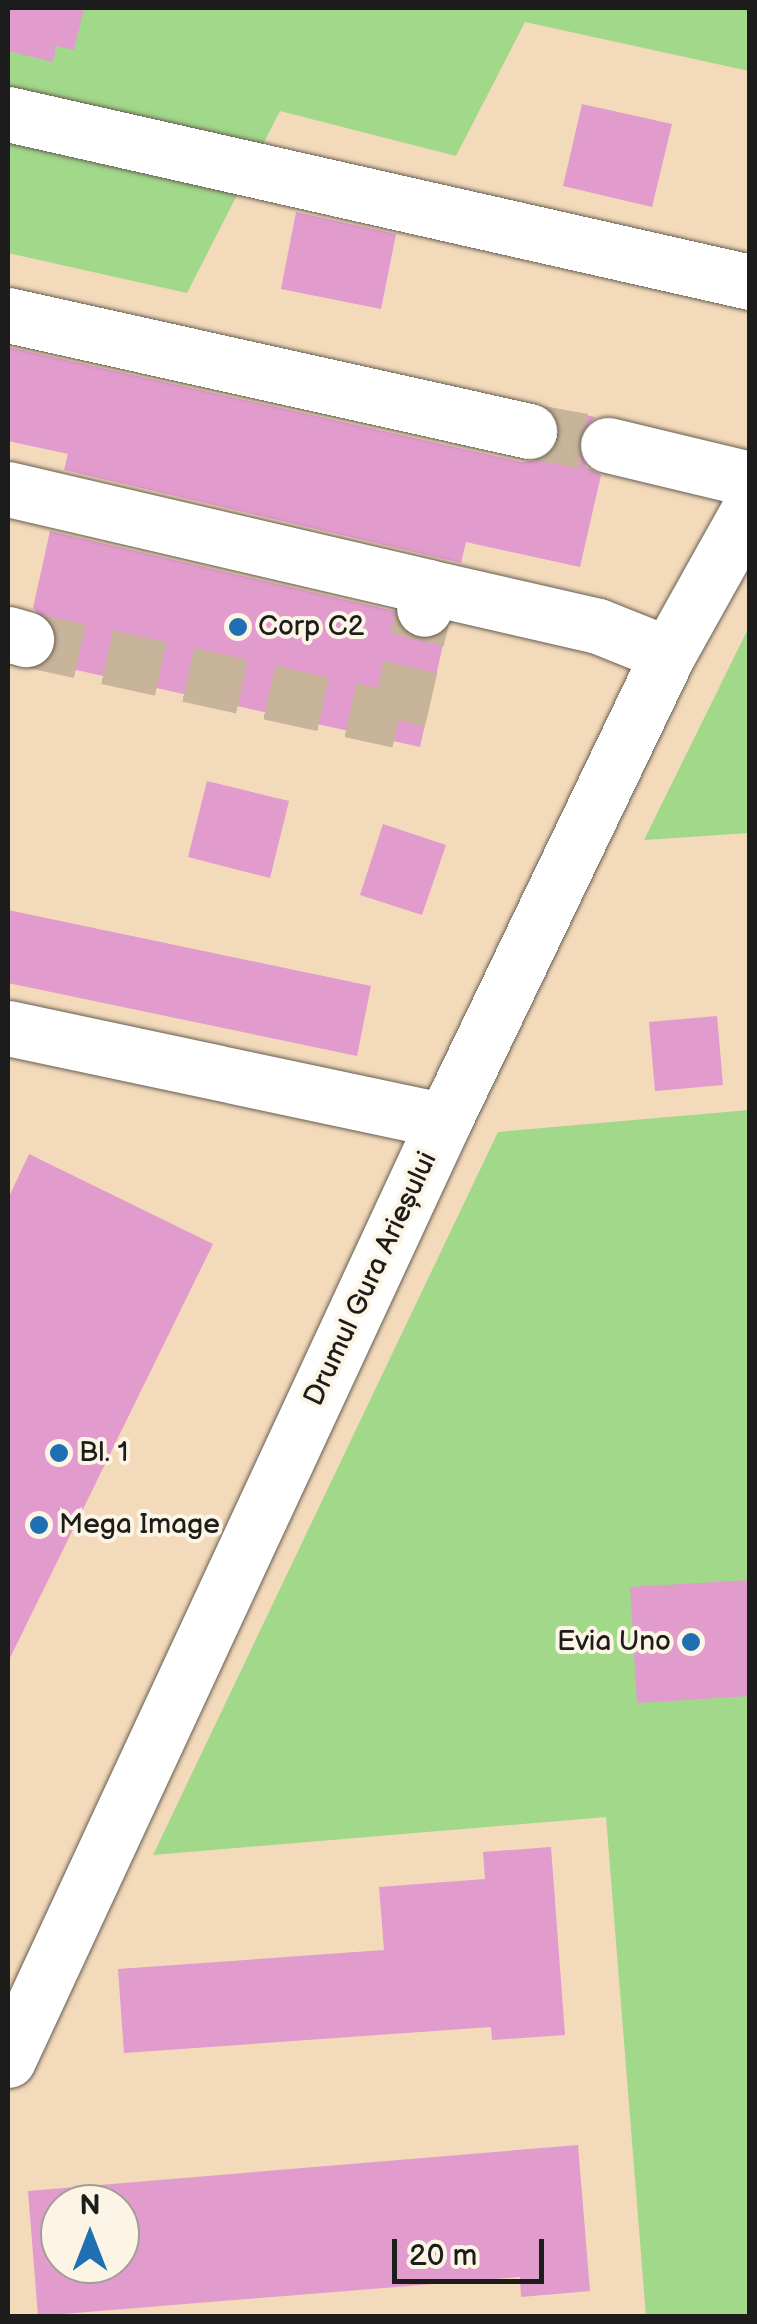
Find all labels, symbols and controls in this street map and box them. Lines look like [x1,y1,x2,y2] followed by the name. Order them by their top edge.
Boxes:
[258,610,364,644] place label: Corp C2
[227,616,249,638] marker: Corp C2
[297,1147,445,1411] street label: Drumul Gura Arieșului
[79,1436,128,1470] place label: Bl. 1
[48,1442,70,1464] marker: Bl. 1
[59,1508,220,1542] place label: Mega Image
[28,1514,50,1536] marker: Mega Image
[557,1625,671,1659] place label: Evia Uno
[680,1631,702,1653] marker: Evia Uno
[40,2184,140,2284] north arrow
[79,2189,101,2222] text: N
[397,2219,550,2281] scale bar
[409,2238,477,2274] text: 20 m

